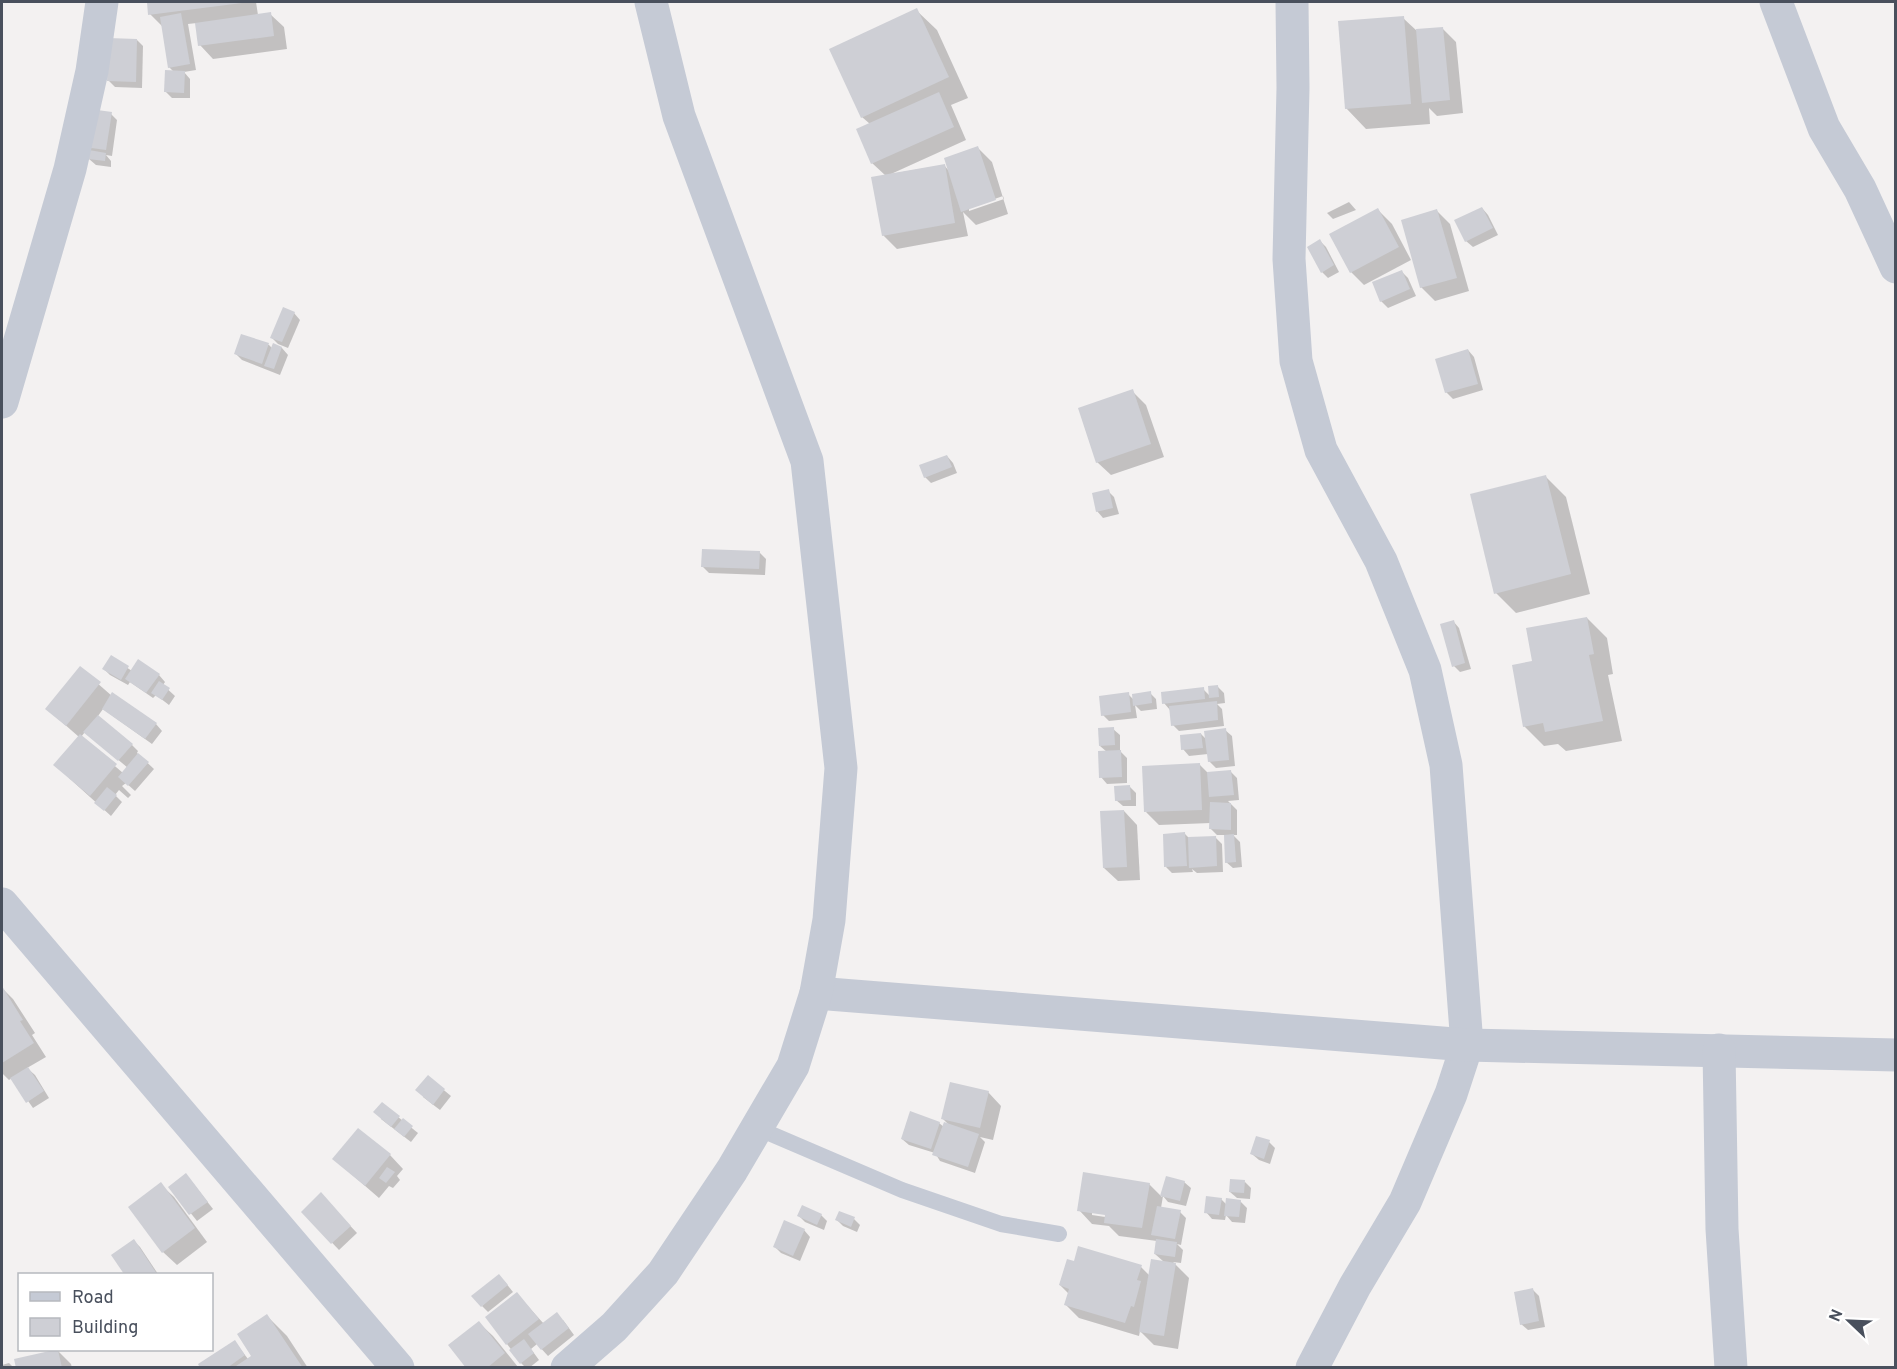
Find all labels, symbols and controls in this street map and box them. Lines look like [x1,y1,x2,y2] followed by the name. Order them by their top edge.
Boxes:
[18,1273,213,1351] legend
[72,1287,114,1310] text: Road
[1819,1291,1879,1351] north arrow
[1826,1307,1848,1325] text: N
[72,1317,138,1340] text: Building

